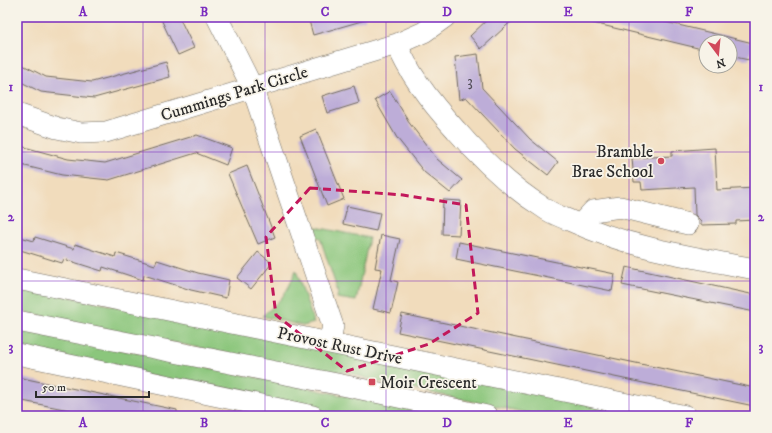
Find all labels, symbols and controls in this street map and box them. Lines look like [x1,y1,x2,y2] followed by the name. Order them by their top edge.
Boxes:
[78,4,88,20] text: A
[200,4,208,20] text: B
[321,4,330,20] text: C
[442,4,452,20] text: D
[563,4,573,20] text: E
[685,4,694,20] text: F
[698,34,738,74] north arrow
[714,55,727,71] text: N
[158,61,310,127] street label: Cummings Park Circle
[467,72,473,91] house number: 3
[9,79,14,95] text: 1
[759,79,764,95] text: 1
[571,141,653,183] place label: Bramble Brae School
[656,156,666,166] marker: Bramble Brae School
[8,209,15,225] text: 2
[758,209,765,225] text: 2
[275,322,404,370] street label: Provost Rust Drive
[9,339,14,355] text: 3
[759,339,764,355] text: 3
[380,372,477,394] place label: Moir Crescent
[36,373,149,399] scale bar
[367,377,377,387] marker: Moir Crescent
[42,380,66,395] text: 50 m
[78,415,88,431] text: A
[200,415,208,431] text: B
[321,415,330,431] text: C
[442,415,452,431] text: D
[563,415,573,431] text: E
[685,415,694,431] text: F

